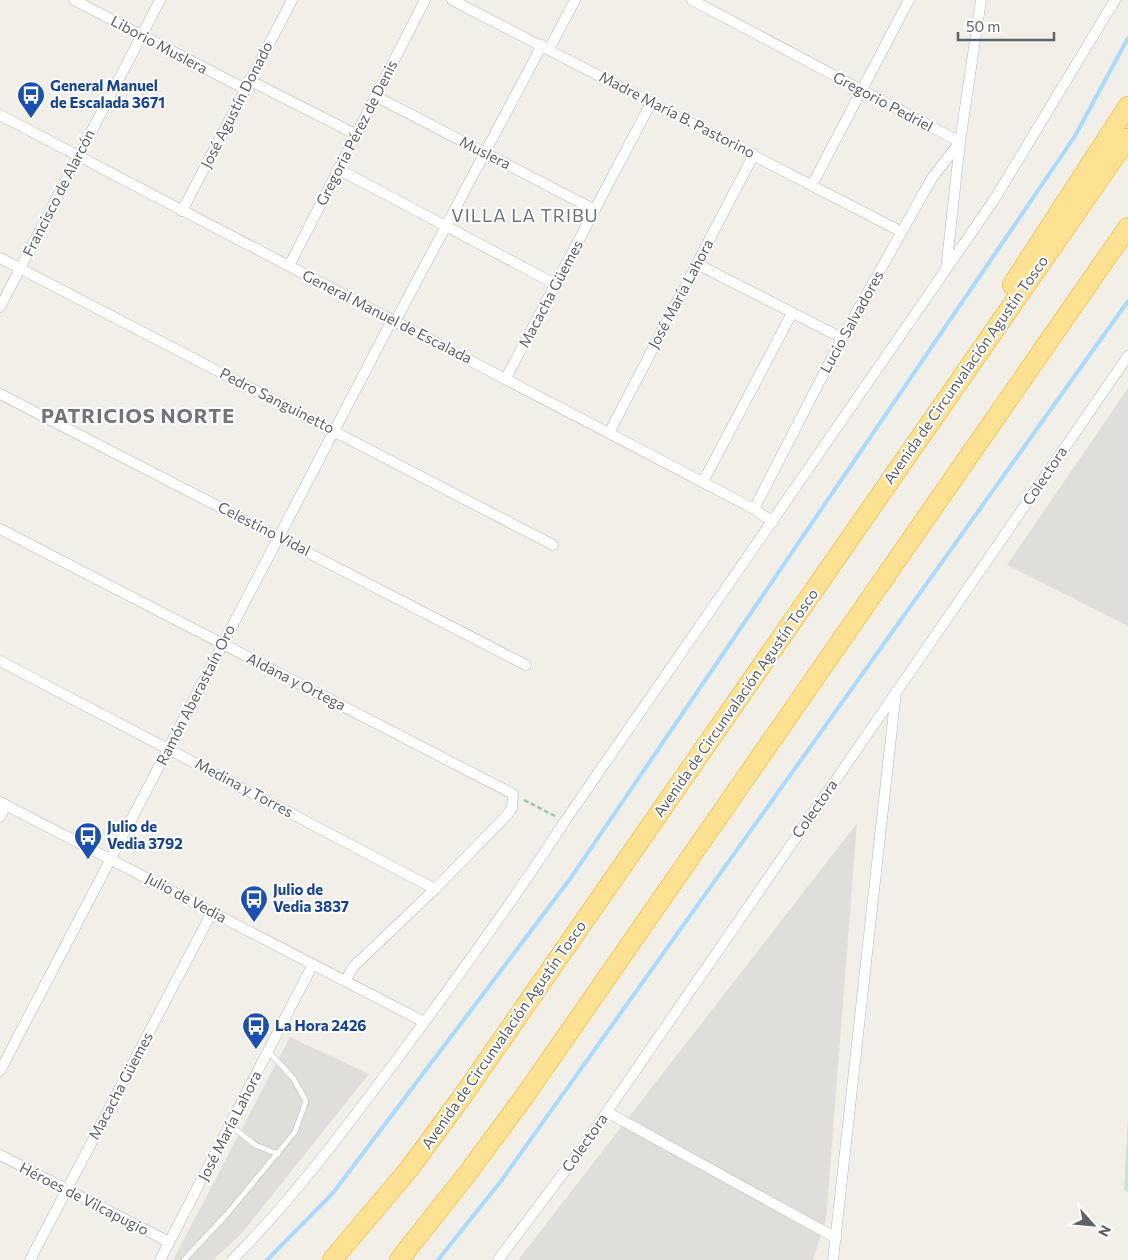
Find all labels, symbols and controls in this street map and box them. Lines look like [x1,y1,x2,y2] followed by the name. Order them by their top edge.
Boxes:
[958,10,1054,42] scale bar
[108,11,211,77] street label: Liborio Muslera
[966,17,1000,35] text: 50 m
[196,38,276,171] street label: José Agustín Donado
[312,57,401,208] street label: Gregoria Pérez de Denis
[597,67,758,161] street label: Madre María B. Pastorino
[830,67,937,135] street label: Gregorio Pedriel
[50,76,165,111] place label: General Manuel de Escalada 3671
[16,80,46,119] bus stop icon: General Manuel de Escalada 3671
[18,126,98,259] street label: Francisco de Alarcón
[457,132,514,173] street label: Muslera
[451,204,599,226] district label: VILLA LA TRIBU
[644,236,716,351] street label: José María Lahora
[514,237,586,350] street label: Macacha Güemes
[879,252,1051,487] street label: Avenida de Circunvalación Agustín Tosco
[300,265,475,367] street label: General Manuel de Escalada
[816,267,887,376] street label: Lucio Salvadores
[217,363,338,437] street label: Pedro Sanguinetto
[41,403,235,427] district label: PATRICIOS NORTE
[1018,443,1070,508] street label: Colectora
[215,497,314,559] street label: Celestino Vidal
[649,585,821,820] street label: Avenida de Circunvalación Agustín Tosco
[152,621,238,768] street label: Ramón Aberastaín Oro
[244,648,349,714] street label: Aldana y Ortega
[192,754,297,821] street label: Medina y Torres
[788,776,841,841] street label: Colectora
[107,817,183,852] place label: Julio de Vedia 3792
[73,821,103,860] bus stop icon: Julio de Vedia 3792
[143,868,230,926] street label: Julio de Vedia
[273,880,349,915] place label: Julio de Vedia 3837
[239,884,269,923] bus stop icon: Julio de Vedia 3837
[417,917,589,1152] street label: Avenida de Circunvalación Agustín Tosco
[241,1011,271,1050] bus stop icon: La Hora 2426
[275,1016,367,1034] place label: La Hora 2426
[84,1029,156,1142] street label: Macacha Güemes
[194,1068,265,1184] street label: José María Lahora
[558,1110,611,1175] street label: Colectora
[17,1158,152,1238] street label: Héroes de Vilcapugio
[1068,1200,1118,1250] north arrow
[1095,1223,1115,1240] text: N

